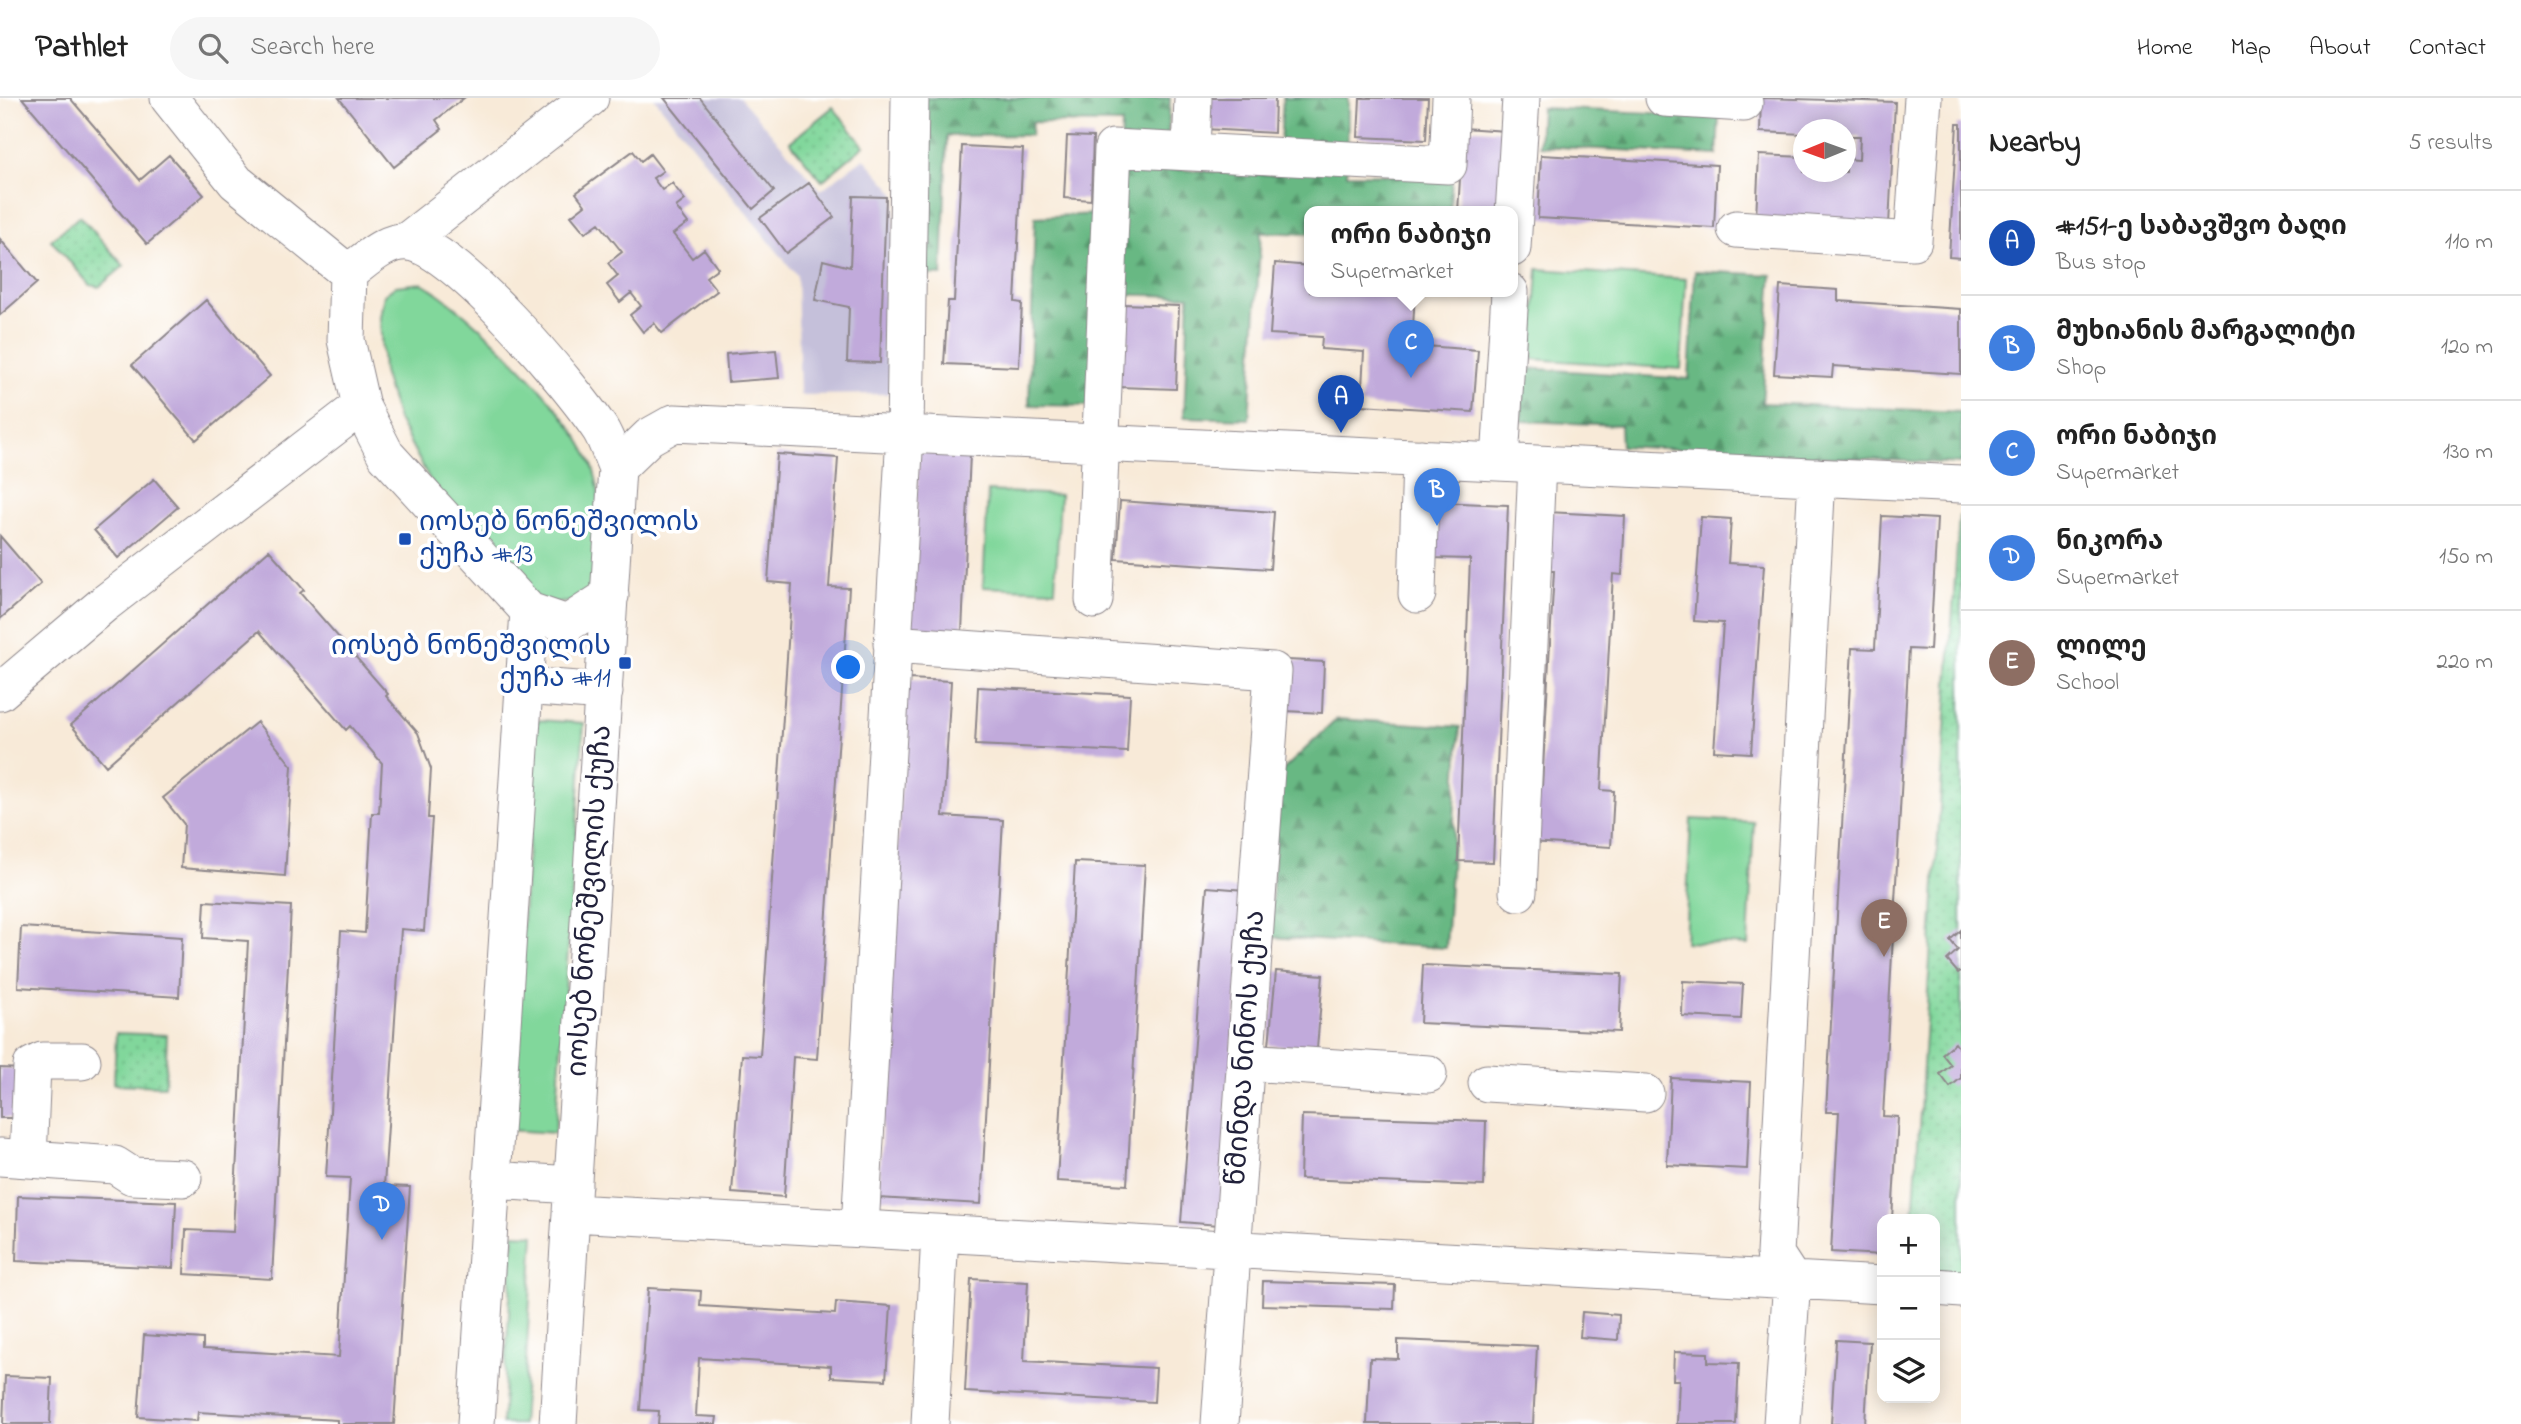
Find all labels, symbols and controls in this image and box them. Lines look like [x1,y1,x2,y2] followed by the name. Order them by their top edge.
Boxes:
[170,17,660,80] search box
[35,24,128,72] text: Pathlet
[194,29,232,67] icon: search
[250,29,375,67] text: Search here
[2137,31,2193,66] text: Home
[2231,31,2271,66] text: Map
[2309,31,2371,66] text: About
[2409,31,2486,66] text: Contact
[1793,119,1856,182] north arrow
[1989,122,2081,166] text: Nearby
[2409,127,2493,160] text: 5 results
[1304,206,1518,297] popup
[2056,209,2347,247] text: #151-ე საბავშვო ბაღი
[1330,218,1492,256] text: ორი ნაბიჯი
[2005,226,2019,259] text: A
[2445,226,2493,259] text: 110 m
[2056,247,2146,280] text: Bus stop
[1330,256,1454,289] text: Supermarket
[2056,314,2356,352] text: მუხიანის მარგალიტი
[1388,320,1434,378] pin: C
[2004,331,2020,364] text: B
[2441,331,2493,364] text: 120 m
[2056,352,2106,385] text: Shop
[1318,375,1364,433] pin: A
[2056,419,2217,457] text: ორი ნაბიჯი
[2006,436,2018,469] text: C
[2443,436,2493,469] text: 130 m
[2056,457,2179,490] text: Supermarket
[1414,468,1460,526] pin: B
[419,503,699,576] place label: იოსებ ნონეშვილის ქუჩა #13
[2056,524,2163,562] text: ნიკორა
[397,531,413,547] marker: იოსებ ნონეშვილის ქუჩა #13
[2004,541,2020,574] text: D
[2439,541,2493,574] text: 150 m
[2056,562,2179,595] text: Supermarket
[331,627,611,700] place label: იოსებ ნონეშვილის ქუჩა #11
[2056,629,2147,667] text: ლილე
[2005,646,2019,679] text: E
[2437,646,2493,679] text: 220 m
[831,650,865,684] your location
[617,655,633,671] marker: იოსებ ნონეშვილის ქუჩა #11
[2056,667,2119,700] text: School
[558,724,624,1078] street label: იოსებ ნონეშვილის ქუჩა
[1861,899,1907,957] pin: E
[1217,909,1277,1187] street label: წმინდა ნინოს ქუჩა
[359,1182,405,1240] pin: D
[1877,1214,1940,1403] map controls
[1877,1214,1940,1277] button: +
[1877,1277,1940,1340] button: −
[1877,1340,1940,1403] button: layers

